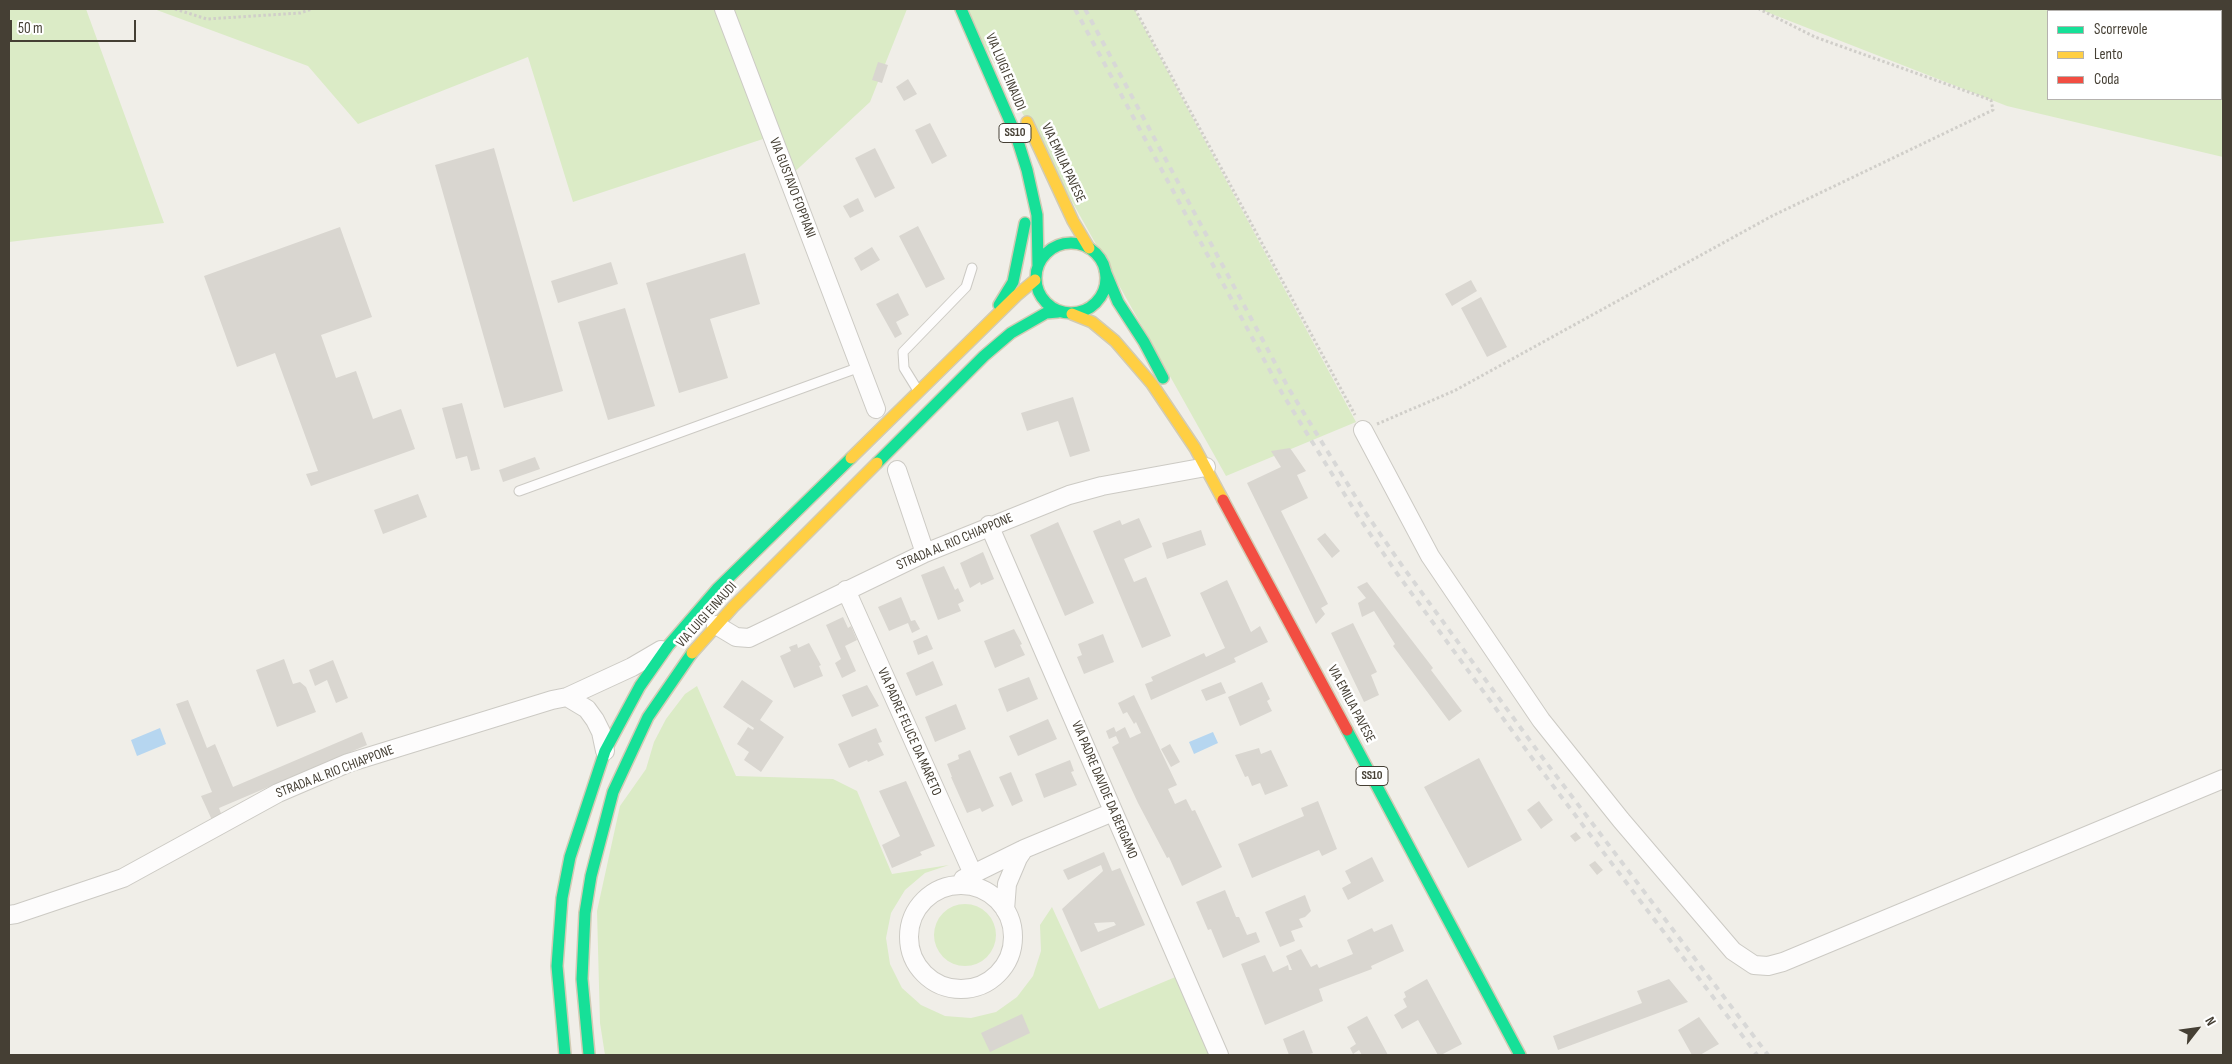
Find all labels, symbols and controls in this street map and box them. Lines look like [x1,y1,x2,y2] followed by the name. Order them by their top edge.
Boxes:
[12,10,139,42] scale bar
[2047,10,2222,100] legend
[18,19,43,38] text: 50 m
[2094,20,2148,39] text: Scorrevole
[981,31,1029,113] street label: VIA LUIGI EINAUDI
[2094,45,2123,64] text: Lento
[2094,70,2119,89] text: Coda
[1037,121,1089,205] street label: VIA EMILIA PAVESE
[999,124,1031,142] road number: SS10
[765,135,819,241] street label: VIA GUSTAVO FOPPIANI
[894,510,1016,574] street label: STRADA AL RIO CHIAPPONE
[673,579,741,651] street label: VIA LUIGI EINAUDI
[1324,662,1378,746] street label: VIA EMILIA PAVESE
[873,665,945,799] street label: VIA PADRE FELICE DA MARETO
[1067,719,1141,861] street label: VIA PADRE DAVIDE DA BERGAMO
[274,742,396,802] street label: STRADA AL RIO CHIAPPONE
[1356,766,1388,786] road number: SS10
[2172,1004,2222,1054] north arrow
[2201,1014,2220,1029] text: N

